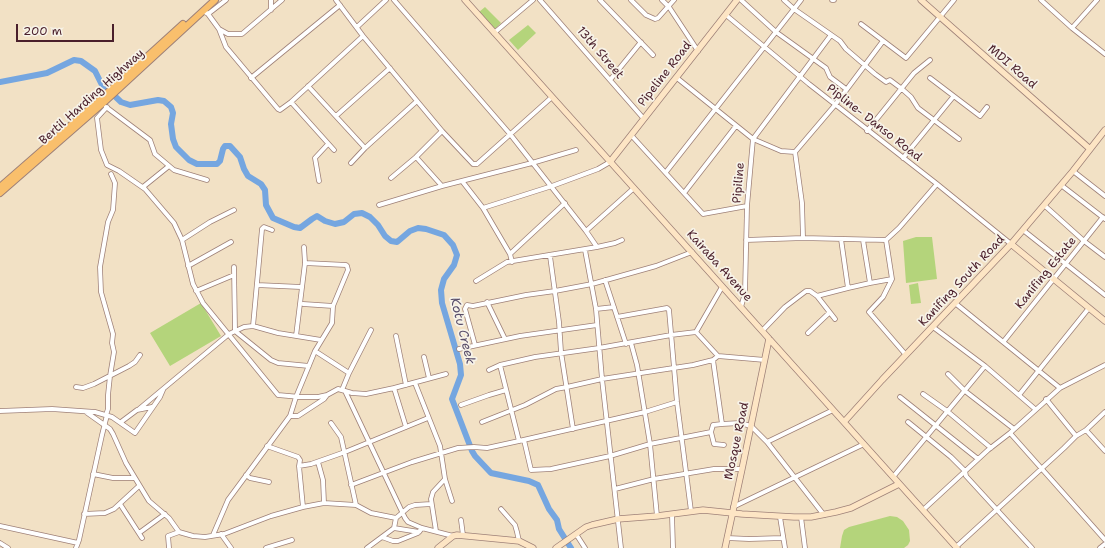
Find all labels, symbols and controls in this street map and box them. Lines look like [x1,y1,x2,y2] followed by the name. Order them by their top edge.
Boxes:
[18,16,116,42] scale bar
[23,23,62,39] text: 200 m
[573,24,627,82] street label: 13th Street
[635,39,695,109] street label: Pipeline Road
[985,42,1039,92] street label: MDI Road
[37,46,147,148] street label: Bertil Harding Highway
[824,81,924,165] street label: Pipline- Danso Road
[730,162,748,204] street label: Pipiline
[683,227,755,305] street label: Kairaba Avenue
[916,232,1008,330] street label: Kanifing South Road
[1012,234,1080,312] street label: Kanifing Estate
[446,296,478,366] water label: Kotu Creek
[722,401,752,481] street label: Mosque Road

